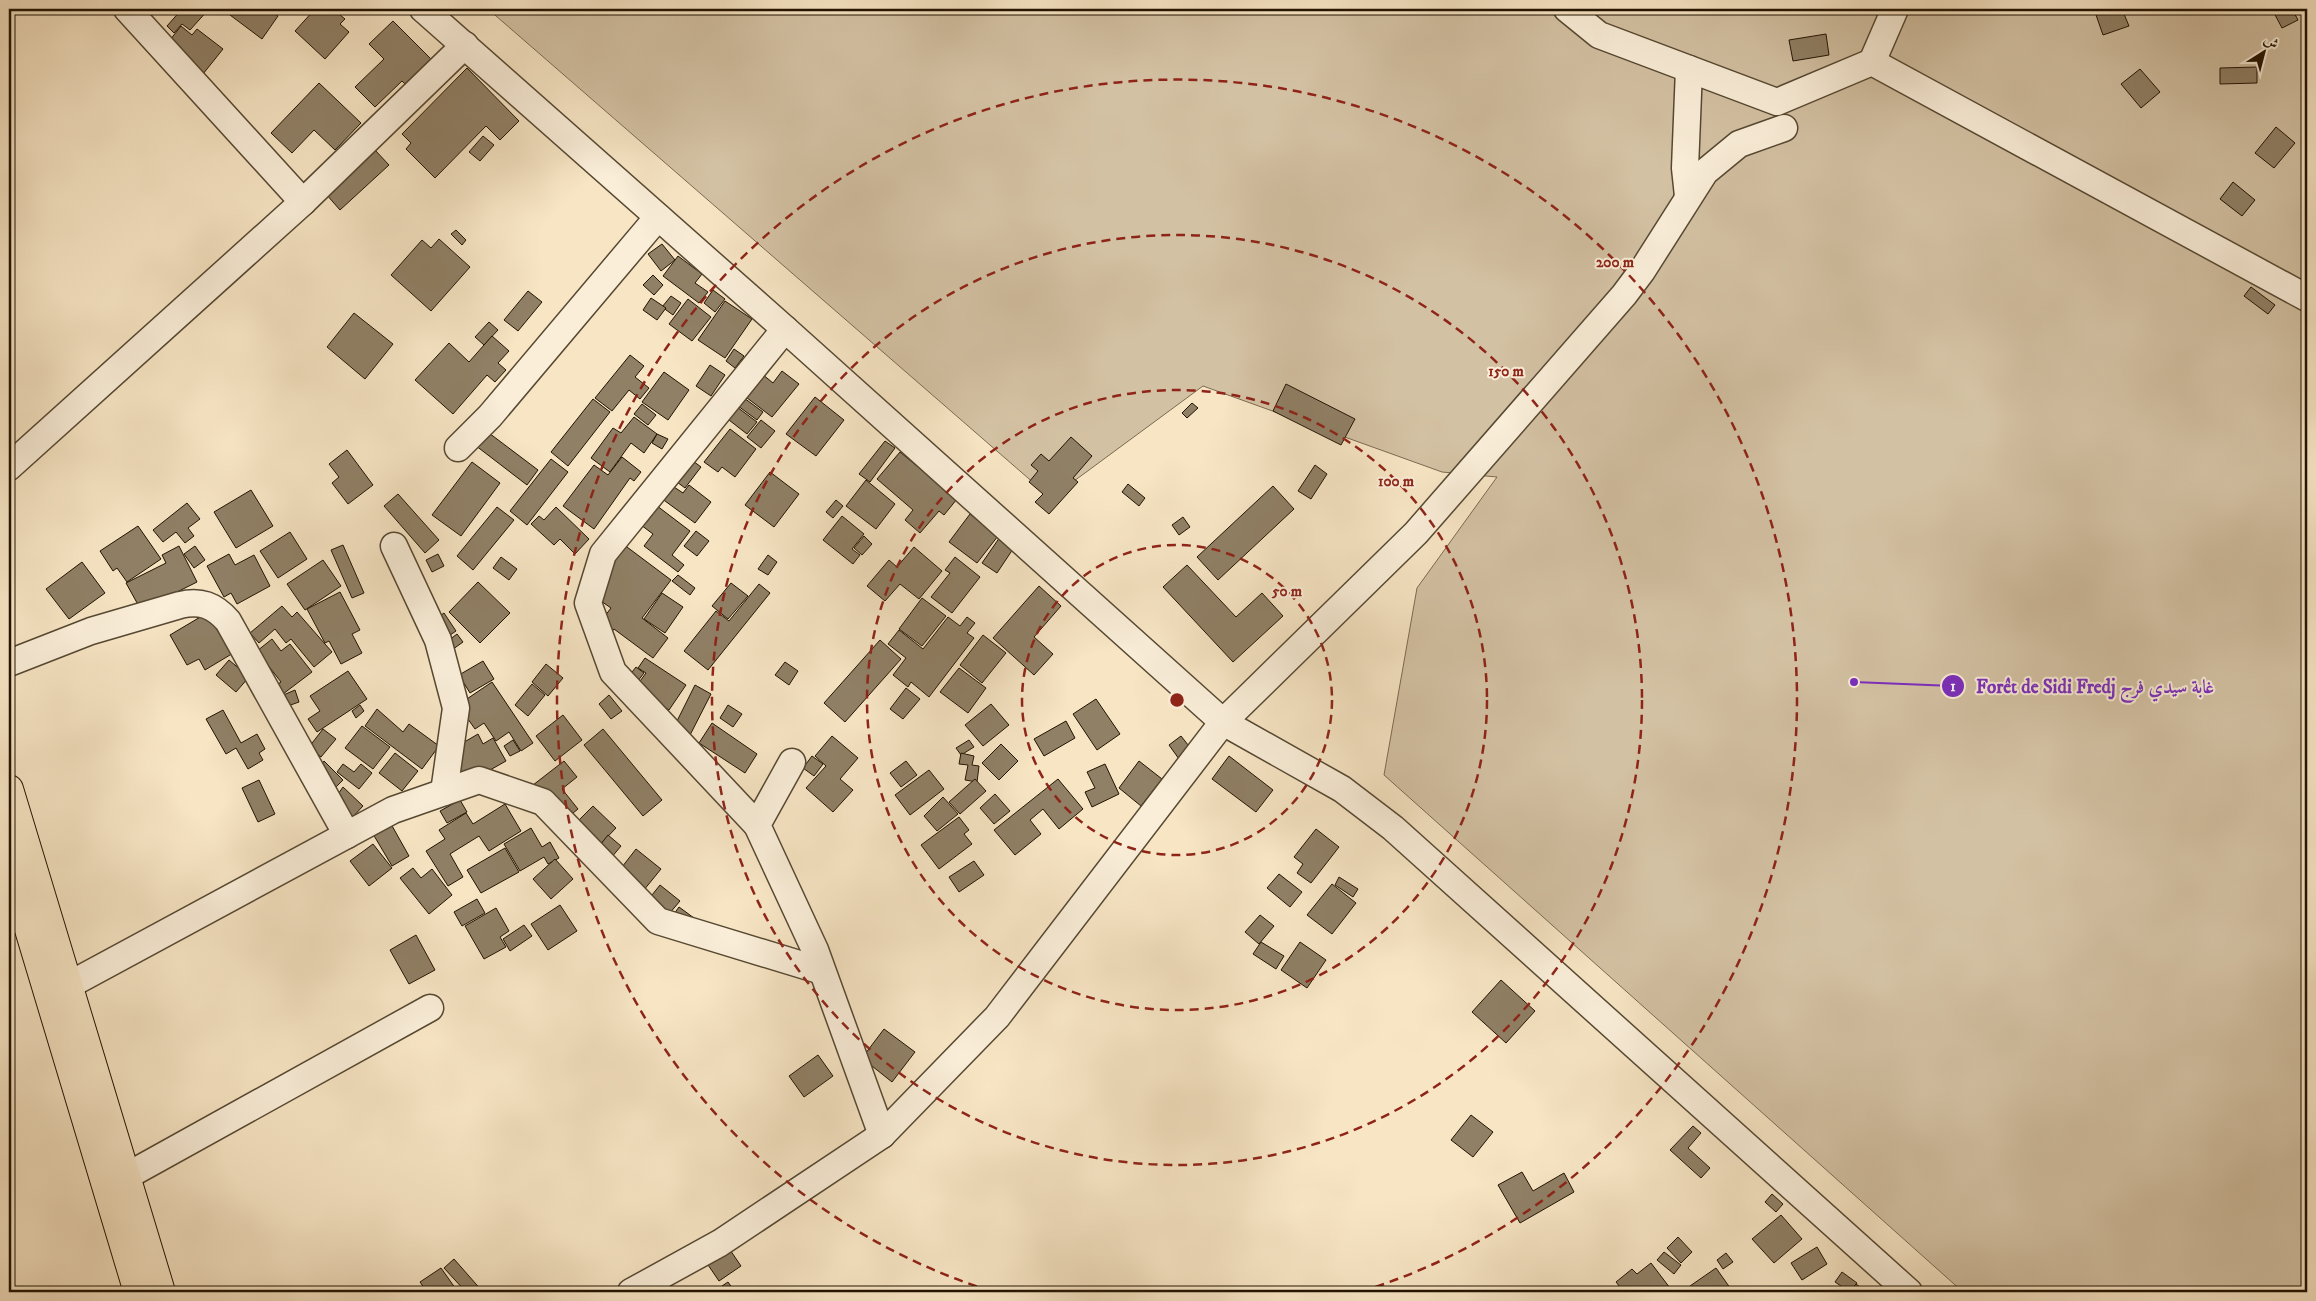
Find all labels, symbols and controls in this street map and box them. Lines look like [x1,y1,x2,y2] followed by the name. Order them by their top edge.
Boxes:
[2238,28,2288,78] north arrow
[2260,31,2282,54] text: ش
[1596,253,1635,272] text: 200 m
[1488,362,1524,381] text: 150 m
[1378,472,1415,491] text: 100 m
[1271,582,1303,601] text: 50 m
[1941,669,2224,703] callout: Forêt de Sidi Fredj غابة سيدي فرج
[1976,676,2214,704] text: Forêt de Sidi Fredj غابة سيدي فرج
[1950,677,1956,696] text: 1
[1168,691,1186,709] centre of rings

